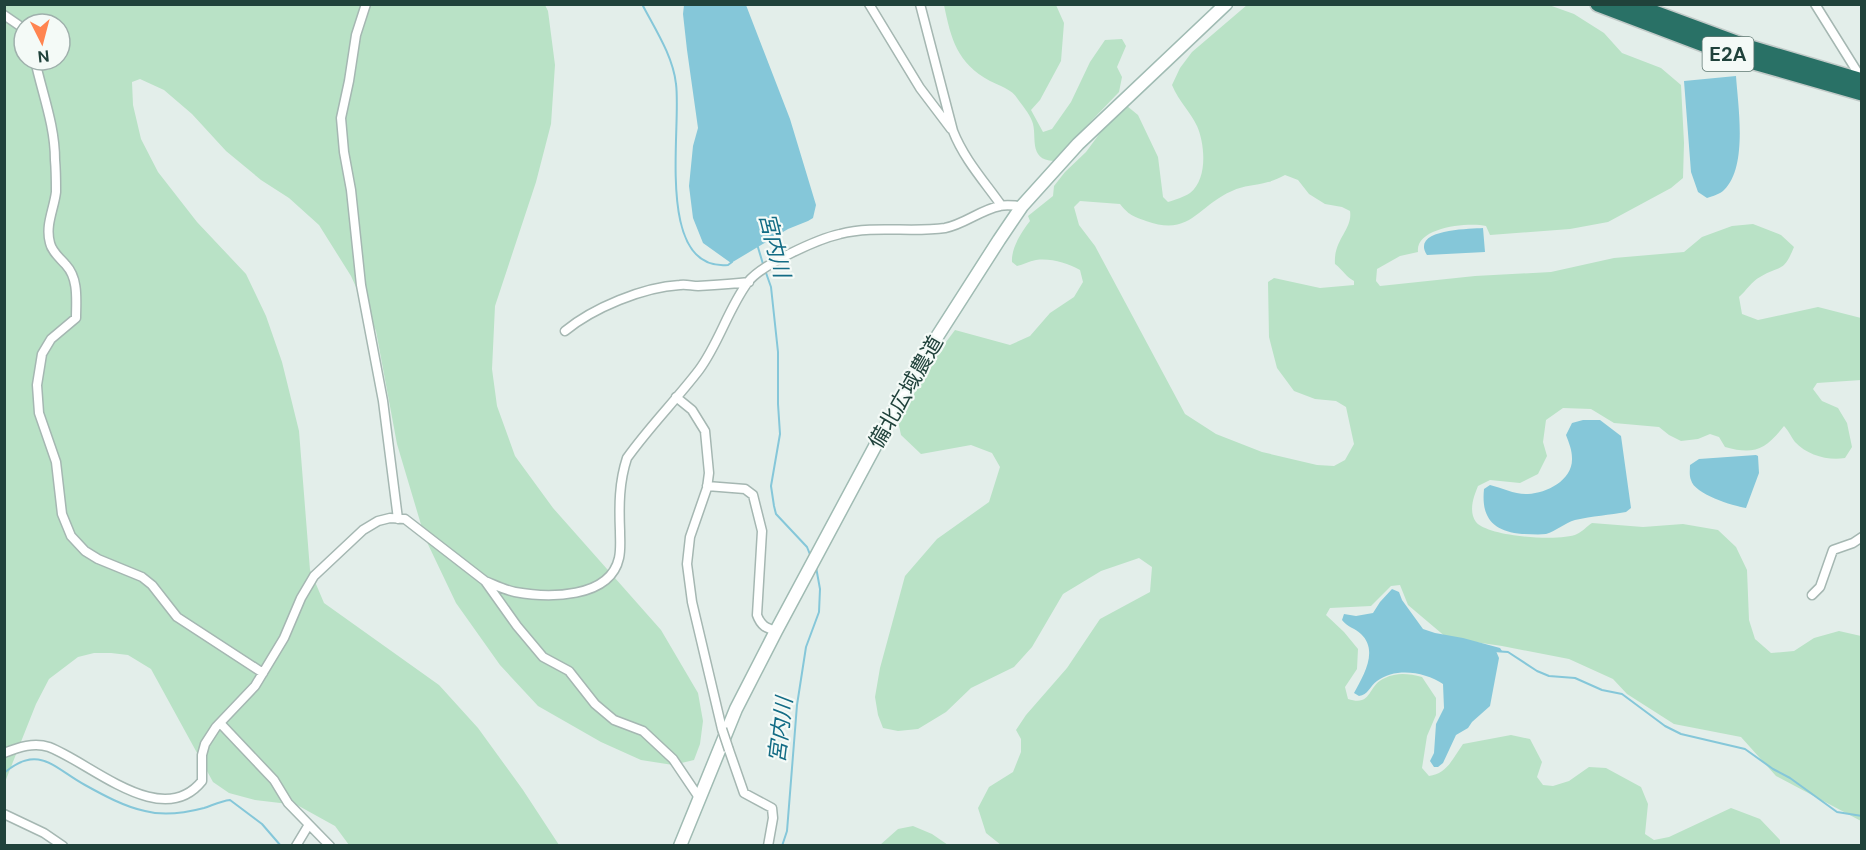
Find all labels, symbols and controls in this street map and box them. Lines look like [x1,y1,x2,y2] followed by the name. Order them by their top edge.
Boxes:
[12,12,72,72] north arrow
[1702,37,1754,71] road number: E2A
[37,45,50,67] text: N
[752,210,797,283] water label: 宮内川
[862,330,950,454] street label: 備北広域農道
[762,694,799,765] water label: 宮内川

